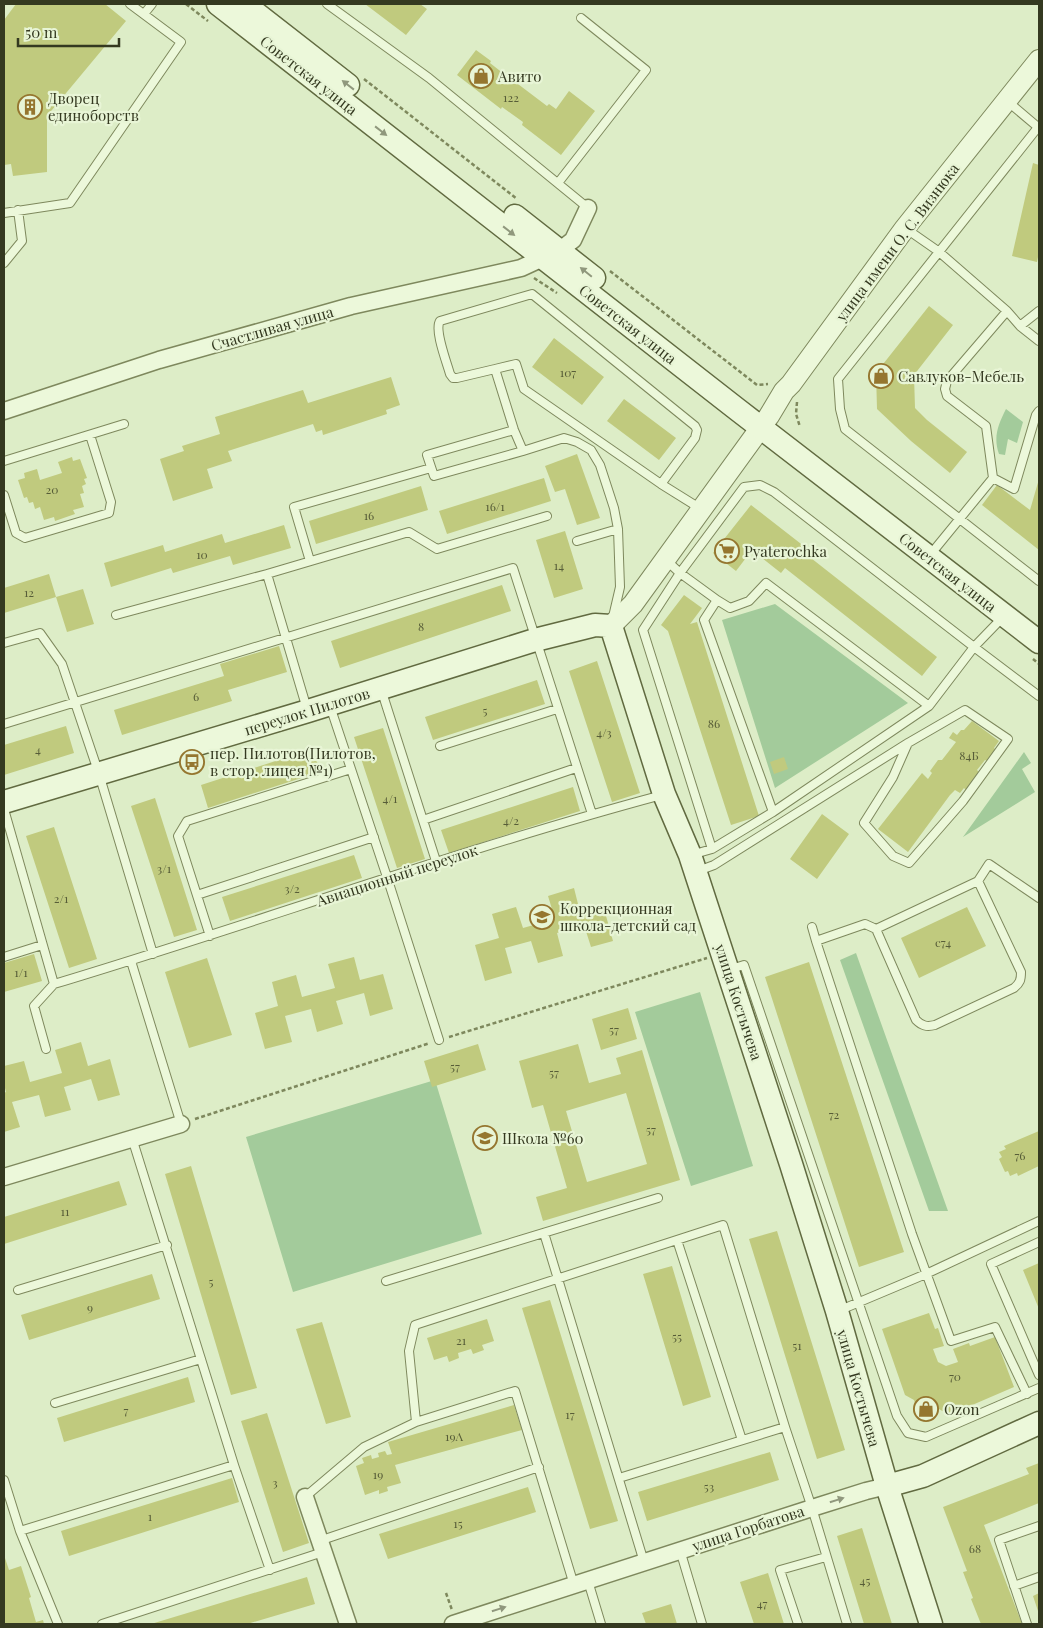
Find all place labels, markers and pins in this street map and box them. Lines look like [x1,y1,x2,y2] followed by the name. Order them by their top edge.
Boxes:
[468,63,494,89] shop icon: Авито
[497,66,542,86] place label: Авито
[48,88,139,125] place label: Дворец единоборств
[17,94,43,120] building icon: Дворец единоборств
[868,363,894,389] shop icon: Савлуков-Мебель
[898,366,1024,386] place label: Савлуков-Мебель
[714,538,740,564] supermarket icon: Pyaterochka
[744,541,827,561] place label: Pyaterochka
[210,743,376,780] place label: пер. Пилотов(Пилотов, в стор. лицея №1)
[179,749,205,775] bus stop icon: пер. Пилотов(Пилотов, в стор. лицея №1)
[560,898,696,935] place label: Коррекционная школа-детский сад
[529,904,555,930] school or university icon: Коррекционная школа-детский сад
[472,1125,498,1151] school or university icon: Школа №60
[502,1128,584,1148] place label: Школа №60
[913,1396,939,1422] shop icon: Ozon
[944,1399,979,1419] place label: Ozon

